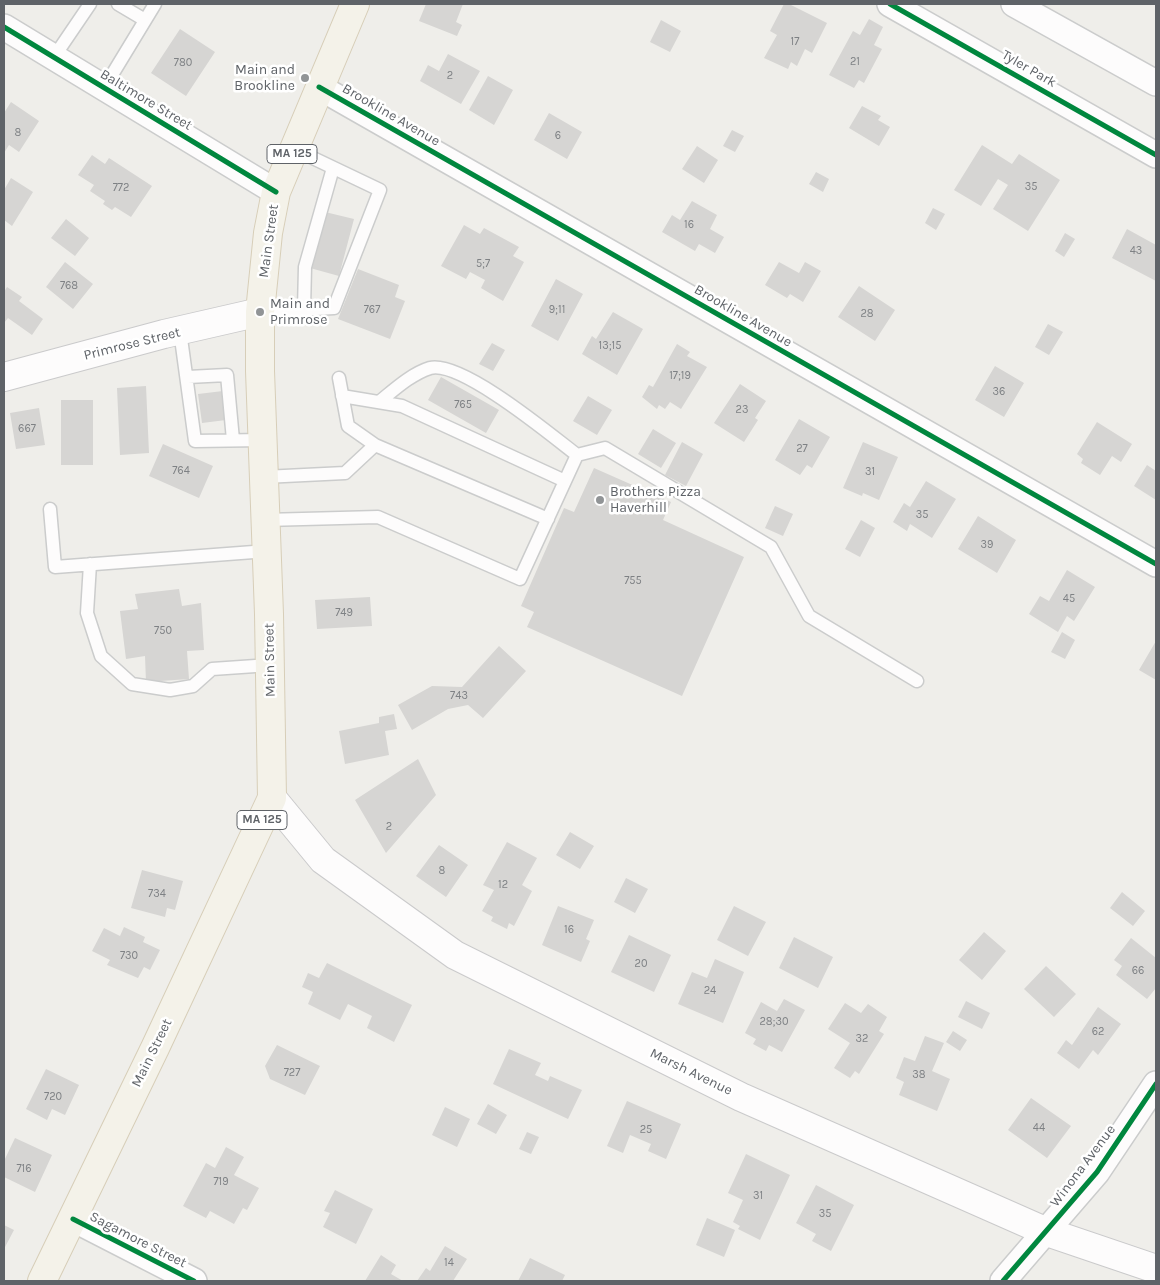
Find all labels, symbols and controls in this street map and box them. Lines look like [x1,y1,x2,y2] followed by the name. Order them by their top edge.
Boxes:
[791,35,799,49] house number: 17
[999,47,1059,91] street label: Tyler Park
[850,55,860,69] house number: 21
[174,56,192,70] house number: 780
[234,62,295,94] place label: Main and Brookline
[97,66,195,134] street label: Baltimore Street
[447,69,453,83] house number: 2
[299,72,311,84] marker: Main and Brookline
[339,80,443,150] street label: Brookline Avenue
[15,126,21,140] house number: 8
[555,129,561,143] house number: 6
[267,144,317,164] road number: MA 125
[1025,180,1037,194] house number: 35
[113,181,129,195] house number: 772
[256,203,282,279] street label: Main Street
[684,218,694,232] house number: 16
[1130,244,1142,258] house number: 43
[476,257,490,271] house number: 5;7
[60,279,78,293] house number: 768
[691,281,795,351] street label: Brookline Avenue
[270,296,330,328] place label: Main and Primrose
[364,303,380,317] house number: 767
[549,303,565,317] house number: 9;11
[254,306,266,318] marker: Main and Primrose
[860,307,874,321] house number: 28
[82,324,182,364] street label: Primrose Street
[599,339,621,353] house number: 13;15
[669,369,691,383] house number: 17;19
[993,385,1005,399] house number: 36
[454,398,472,412] house number: 765
[736,403,748,417] house number: 23
[18,422,36,436] house number: 667
[796,442,808,456] house number: 27
[172,464,190,478] house number: 764
[865,465,875,479] house number: 31
[610,484,701,516] place label: Brothers Pizza Haverhill
[594,494,606,506] marker: Brothers Pizza Haverhill
[916,508,928,522] house number: 35
[981,538,993,552] house number: 39
[624,574,642,588] house number: 755
[1063,592,1075,606] house number: 45
[335,606,353,620] house number: 749
[261,623,279,697] street label: Main Street
[154,624,172,638] house number: 750
[450,689,468,703] house number: 743
[237,810,287,830] road number: MA 125
[386,820,392,834] house number: 2
[439,864,445,878] house number: 8
[498,878,508,892] house number: 12
[148,887,166,901] house number: 734
[564,923,574,937] house number: 16
[120,949,138,963] house number: 730
[635,957,647,971] house number: 20
[1132,964,1144,978] house number: 66
[704,984,716,998] house number: 24
[759,1015,789,1029] house number: 28;30
[128,1016,176,1090] street label: Main Street
[1092,1025,1104,1039] house number: 62
[856,1032,868,1046] house number: 32
[647,1045,735,1099] street label: Marsh Avenue
[284,1066,300,1080] house number: 727
[912,1068,926,1082] house number: 38
[44,1090,62,1104] house number: 720
[1033,1121,1045,1135] house number: 44
[1047,1122,1119,1210] street label: Winona Avenue
[640,1123,652,1137] house number: 25
[16,1162,32,1176] house number: 716
[213,1175,229,1189] house number: 719
[753,1189,763,1203] house number: 31
[819,1207,831,1221] house number: 35
[87,1208,189,1272] street label: Sagamore Street
[444,1256,454,1270] house number: 14

